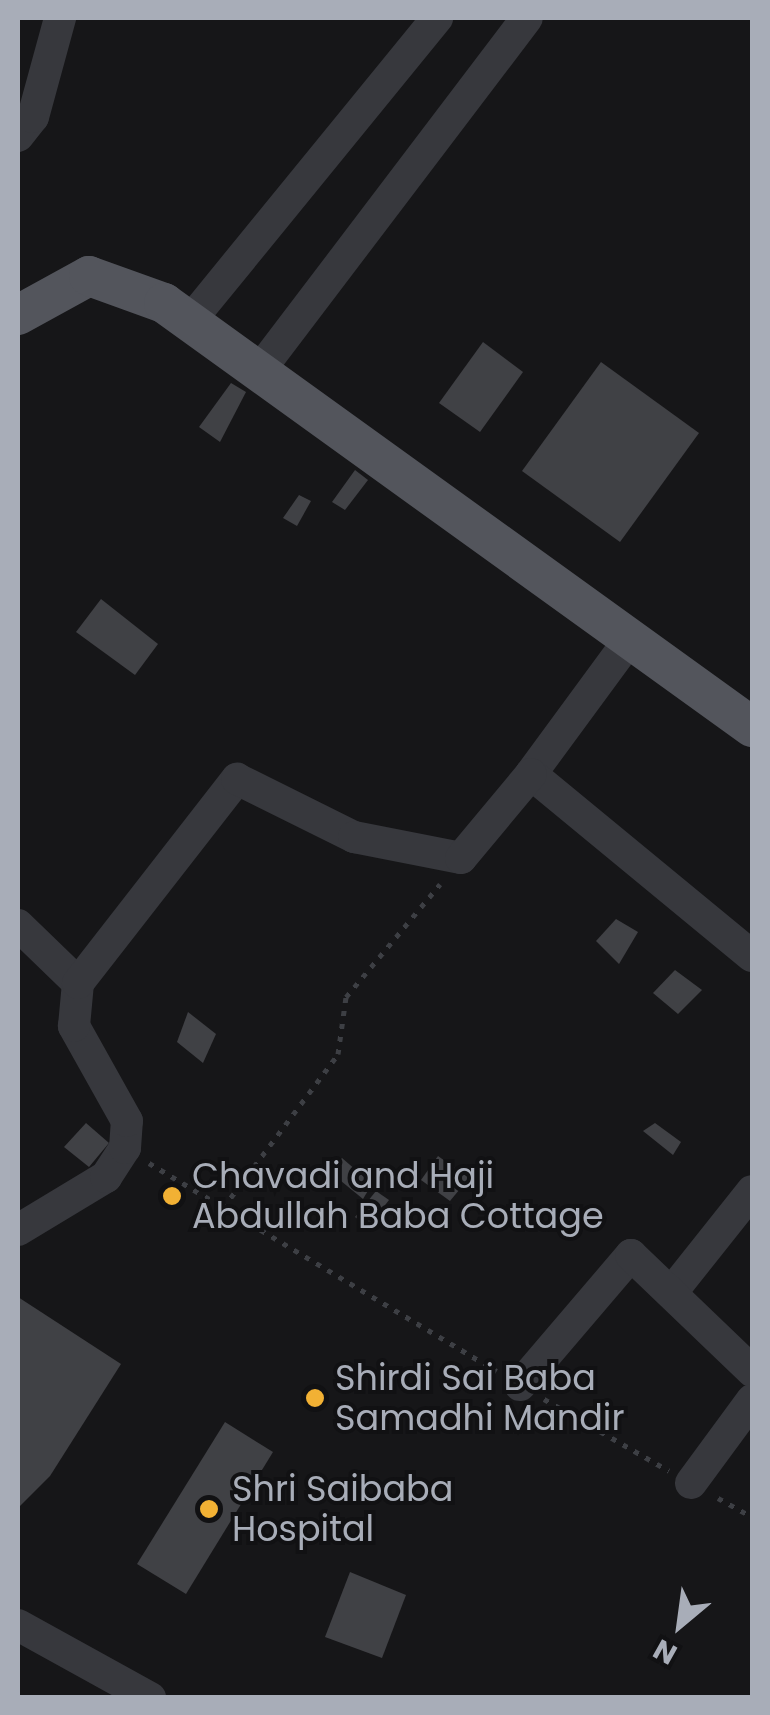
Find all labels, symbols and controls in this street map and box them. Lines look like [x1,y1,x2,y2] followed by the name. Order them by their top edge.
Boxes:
[192,1155,604,1237] place label: Chavadi and Haji Abdullah Baba Cottage
[161,1185,183,1207] marker: Chavadi and Haji Abdullah Baba Cottage
[335,1357,624,1439] place label: Shirdi Sai Baba Samadhi Mandir
[304,1387,326,1409] marker: Shirdi Sai Baba Samadhi Mandir
[232,1468,453,1550] place label: Shri Saibaba Hospital
[196,1496,222,1522] marker: Shri Saibaba Hospital
[630,1575,730,1675] north arrow
[647,1630,684,1674] text: N

